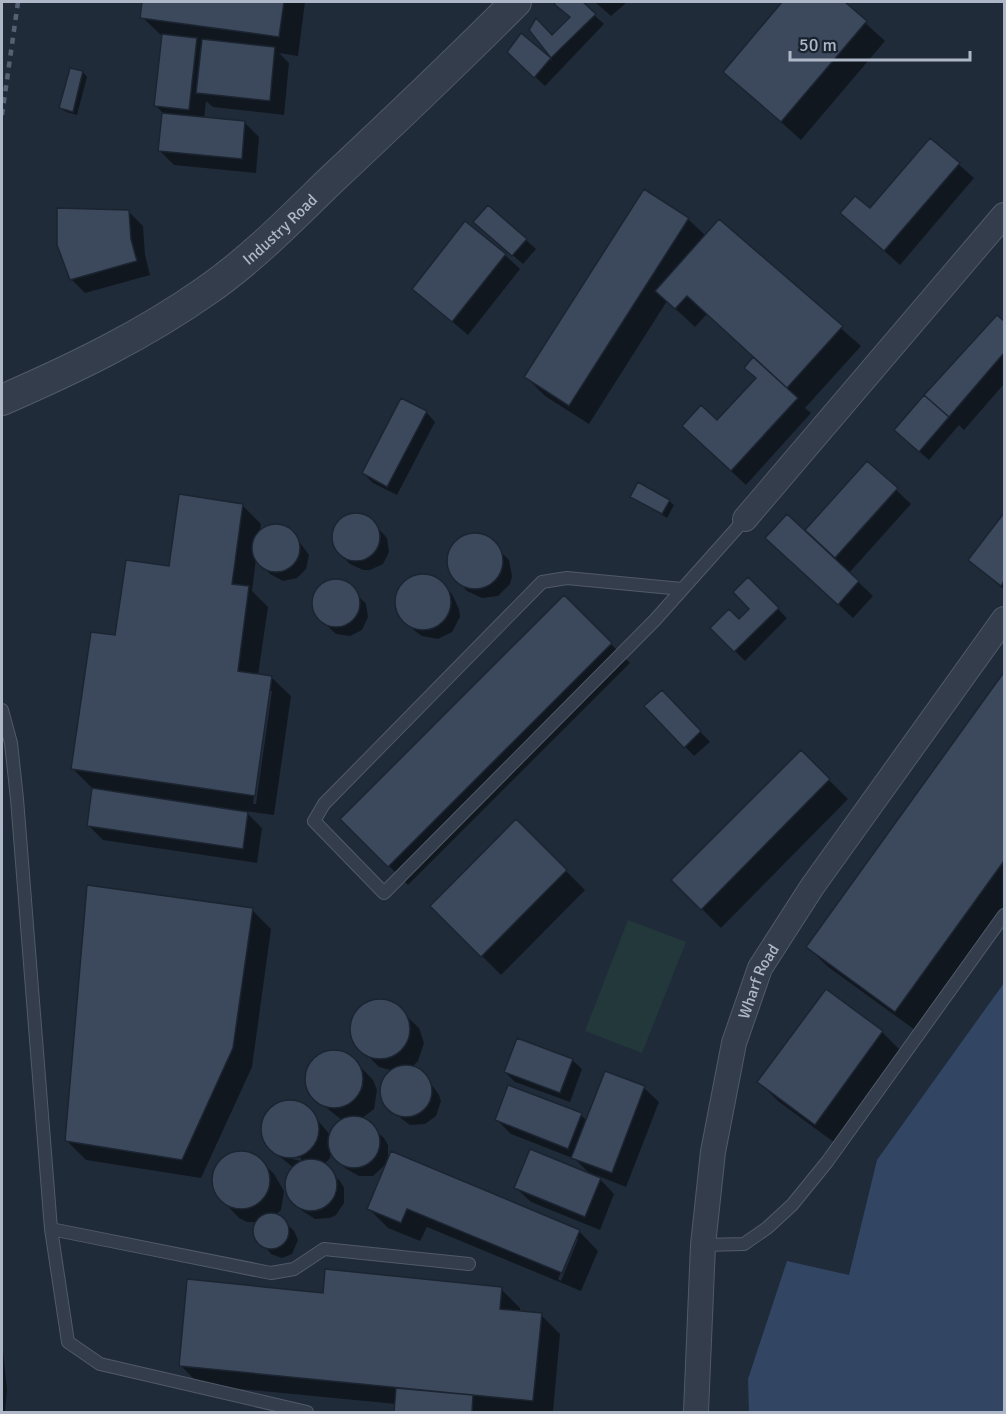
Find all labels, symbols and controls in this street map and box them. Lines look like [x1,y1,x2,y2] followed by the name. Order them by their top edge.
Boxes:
[790,24,970,62] scale bar
[799,34,837,56] text: 50 m
[239,190,322,270] street label: Industry Road
[734,940,784,1022] street label: Wharf Road

